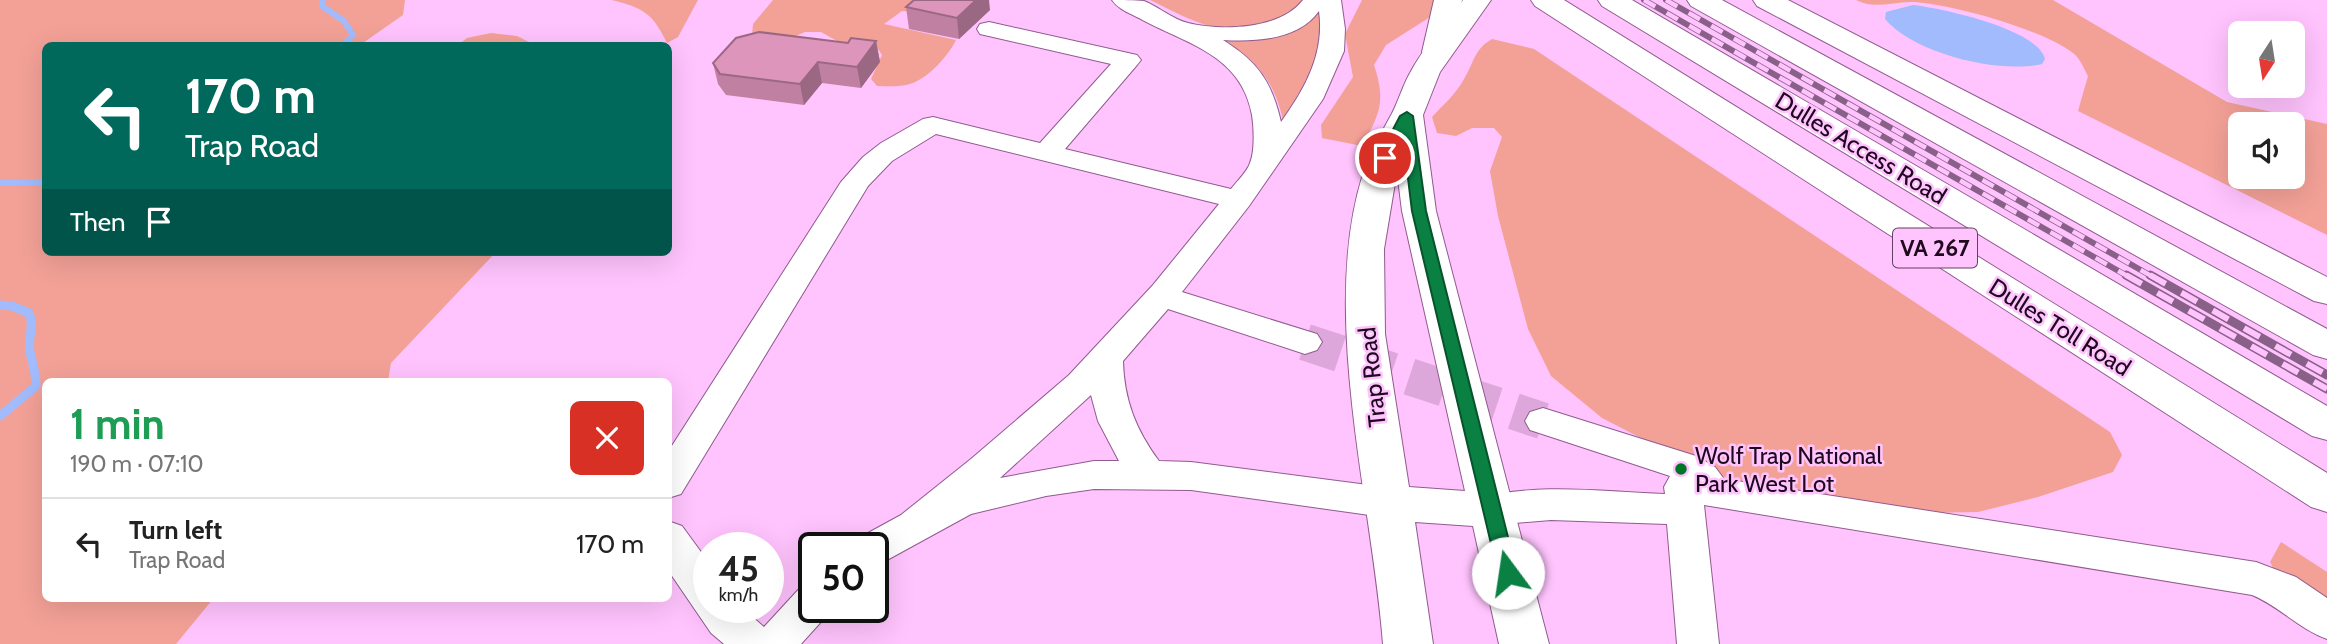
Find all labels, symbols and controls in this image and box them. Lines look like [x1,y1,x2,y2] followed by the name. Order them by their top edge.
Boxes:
[2228,21,2305,98] north arrow
[2228,21,2305,189] map controls
[185,66,316,125] text: 170 m
[70,70,161,161] icon: left
[1770,86,1952,210] street label: Dulles Access Road
[2228,112,2305,189] button: sound
[185,126,319,165] text: Trap Road
[1355,128,1415,188] pin
[1366,139,1404,177] icon: arrive
[140,203,178,241] icon: arrive
[70,206,126,238] text: Then
[1893,229,1977,268] road number: VA 267
[1984,272,2136,382] street label: Dulles Toll Road
[1352,326,1392,428] street label: Trap Road
[70,398,165,450] text: 1 min
[570,401,644,475] button: close
[1695,441,1883,498] place label: Wolf Trap National Park West Lot
[70,450,204,478] text: 190 m · 07:10
[1673,461,1689,477] marker: Wolf Trap National Park West Lot
[129,514,222,546] text: Turn left
[70,525,108,563] icon: left
[576,528,644,560] text: 170 m
[798,532,889,623] speed limit sign: 50
[1471,536,1545,610] position arrow
[129,546,225,574] text: Trap Road
[718,547,759,590] text: 45
[719,584,758,606] text: km/h

